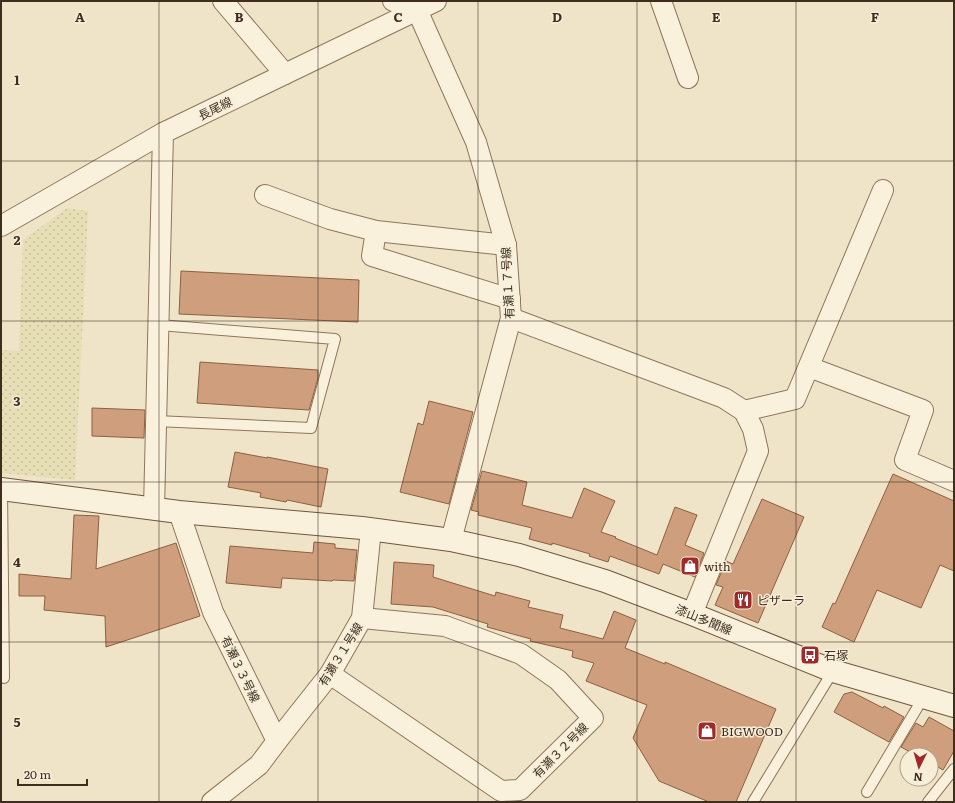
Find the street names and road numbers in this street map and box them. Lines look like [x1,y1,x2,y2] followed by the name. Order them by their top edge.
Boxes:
[195,92,235,124] street label: 長尾線
[496,247,518,319] street label: 有瀬１７号線
[673,599,735,639] street label: 漆山多聞線
[313,619,367,689] street label: 有瀬３１号線
[217,633,265,705] street label: 有瀬３３号線
[528,718,592,782] street label: 有瀬３２号線

